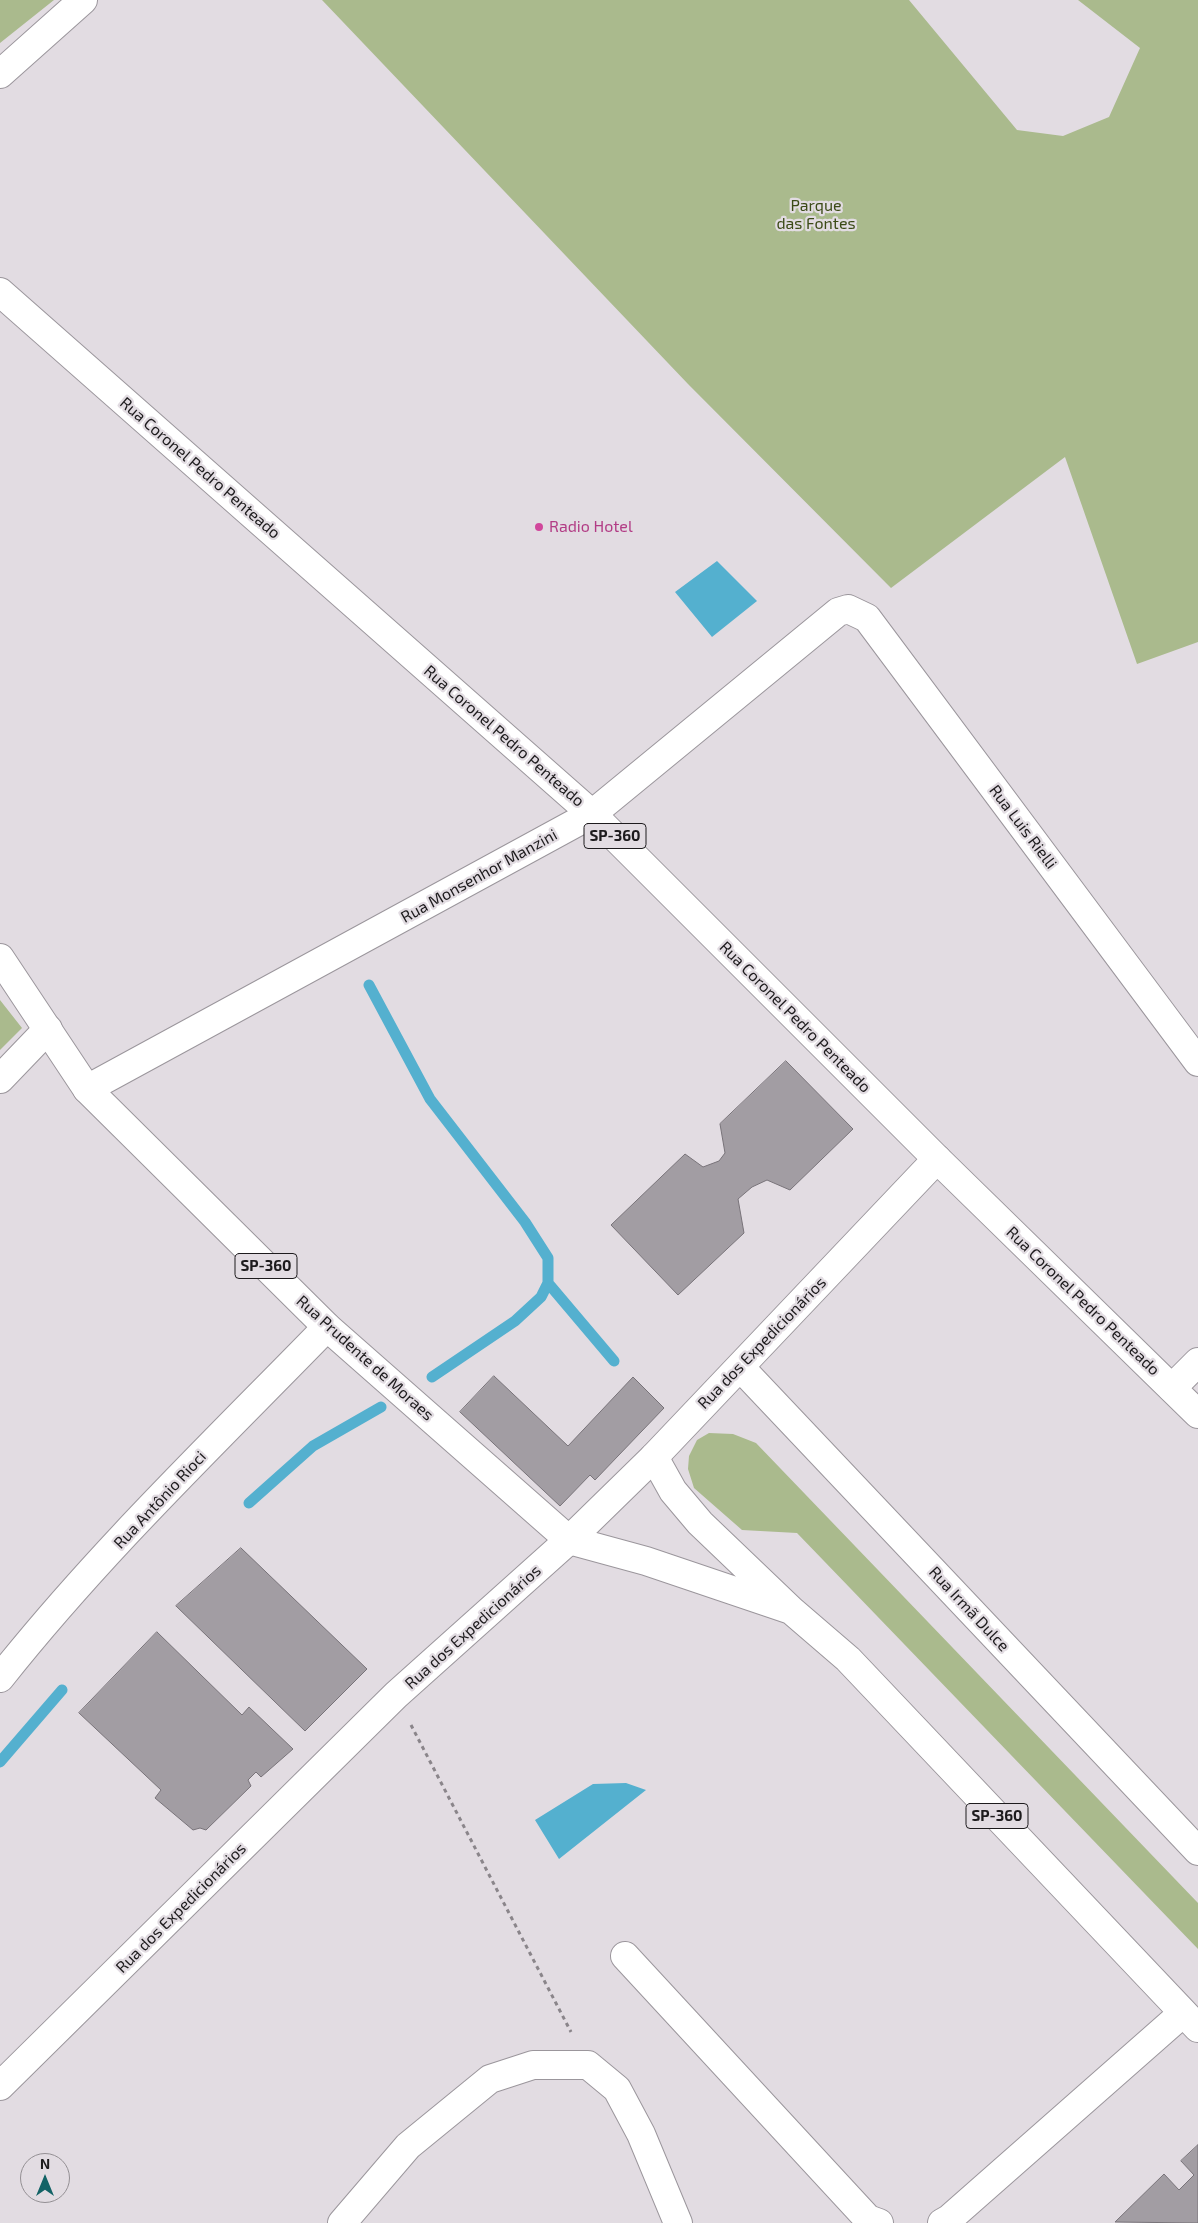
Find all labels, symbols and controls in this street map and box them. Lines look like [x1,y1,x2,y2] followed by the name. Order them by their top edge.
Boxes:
[776,196,856,234] park label: Parque das Fontes
[116,393,284,543] street label: Rua Coronel Pedro Penteado
[549,517,633,537] place label: Radio Hotel
[533,521,545,533] marker: Radio Hotel
[420,661,588,811] street label: Rua Coronel Pedro Penteado
[985,781,1061,873] street label: Rua Luis Rielli
[584,824,646,848] road number: SP-360
[398,825,560,927] street label: Rua Monsenhor Manzini
[715,937,875,1097] street label: Rua Coronel Pedro Penteado
[1002,1223,1164,1379] street label: Rua Coronel Pedro Penteado
[235,1254,297,1278] road number: SP-360
[694,1273,830,1413] street label: Rua dos Expedicionários
[292,1291,438,1425] street label: Rua Prudente de Moraes
[110,1447,210,1553] street label: Rua Antônio Rioci
[401,1561,545,1693] street label: Rua dos Expedicionários
[925,1563,1013,1655] street label: Rua Irmã Dulce
[966,1804,1028,1828] road number: SP-360
[112,1839,250,1977] street label: Rua dos Expedicionários
[20,2153,70,2203] north arrow
[40,2155,50,2172] text: N

